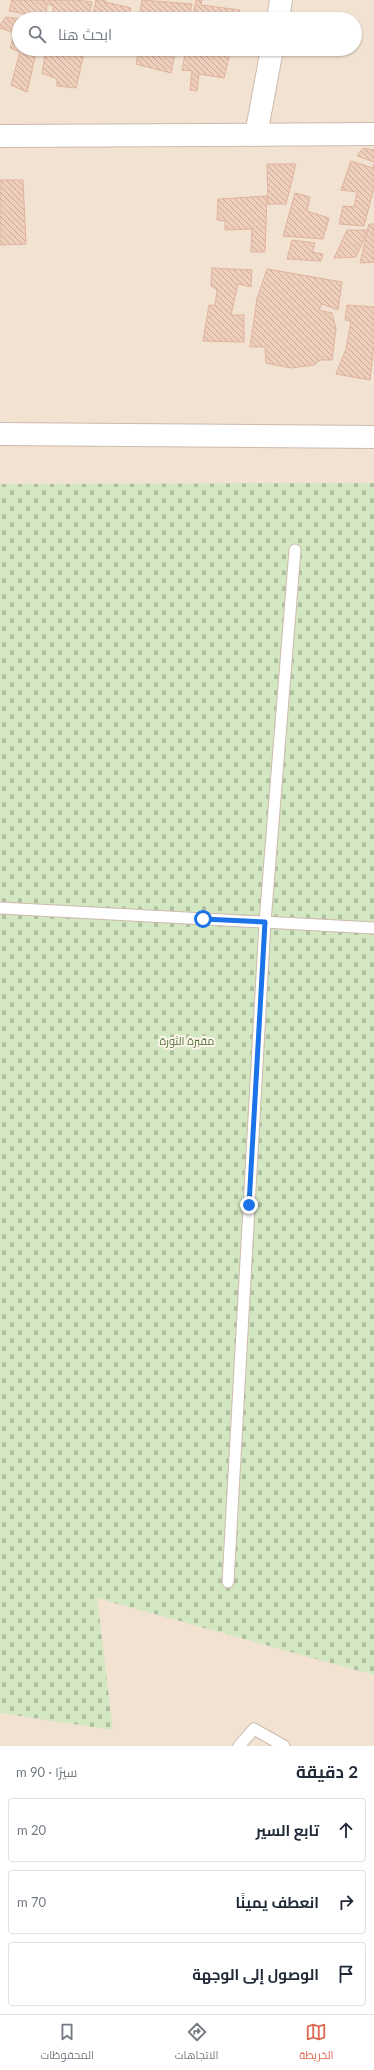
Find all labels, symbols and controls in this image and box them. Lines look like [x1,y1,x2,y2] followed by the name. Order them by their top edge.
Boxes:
[12,12,362,56] search box
[26,23,48,45] icon: search
[58,25,112,43] text: ابحث هنا
[194,910,212,928] route start
[160,1034,214,1048] park label: مقبرة الثورة
[240,1196,258,1214] route end
[296,1761,358,1782] text: 2 دقيقة
[16,1764,77,1780] text: سيرًا · 90 m
[335,1819,357,1841] icon: ahead
[256,1821,319,1839] text: تابع السير
[17,1822,46,1838] text: 20 m
[335,1891,357,1913] icon: right
[235,1893,319,1911] text: انعطف يمينًا
[17,1894,46,1910] text: 70 m
[335,1963,357,1985] icon: arrive
[192,1965,319,1983] text: الوصول إلى الوجهة
[40,2021,94,2065] tab: المحفوظات
[175,2021,218,2065] tab: الاتجاهات
[299,2021,334,2065] tab: الخريطة

